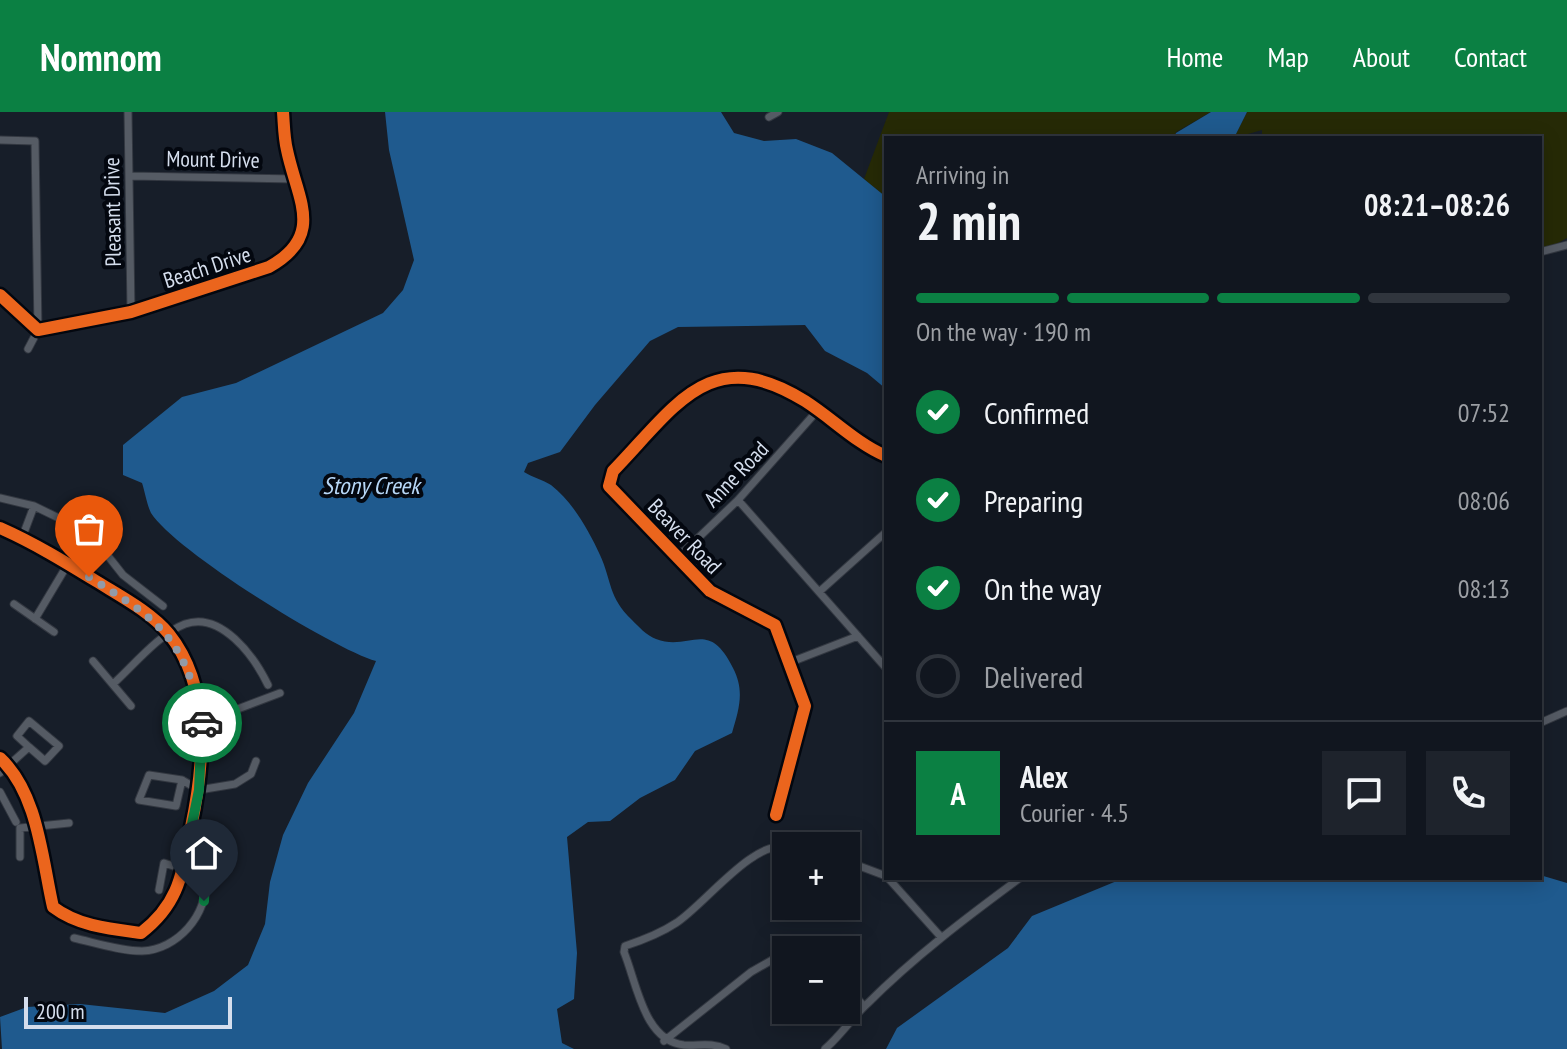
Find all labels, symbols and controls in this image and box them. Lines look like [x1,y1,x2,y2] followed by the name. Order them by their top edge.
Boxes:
[40,32,162,81] text: Nomnom
[1167,38,1223,75] text: Home
[1267,38,1309,75] text: Map
[1353,38,1410,75] text: About
[1454,38,1527,75] text: Contact
[166,144,260,174] street label: Mount Drive
[97,157,127,267] street label: Pleasant Drive
[916,158,1009,191] text: Arriving in
[1364,185,1510,224] text: 08:21–08:26
[916,187,1021,254] text: 2 min
[160,240,254,294] street label: Beach Drive
[916,315,1091,348] text: On the way · 190 m
[916,390,960,434] icon: check
[984,393,1089,432] text: Confirmed
[1458,396,1510,429] text: 07:52
[698,435,774,513] street label: Anne Road
[322,470,422,501] water label: Stony Creek
[916,478,960,522] icon: check
[984,481,1083,520] text: Preparing
[1458,484,1510,517] text: 08:06
[642,492,728,580] street label: Beaver Road
[55,495,123,577] pin
[67,507,111,551] icon: bag
[916,566,960,610] icon: check
[984,569,1101,608] text: On the way
[1458,572,1510,605] text: 08:13
[984,657,1083,696] text: Delivered
[162,683,242,763] courier
[180,701,224,745] icon: car
[1322,751,1406,835] button: chat
[1426,751,1510,835] button: phone
[1020,757,1068,796] text: Alex
[950,774,966,813] text: A
[1020,796,1129,829] text: Courier · 4.5
[170,819,238,901] pin
[182,831,226,875] icon: home
[772,832,860,1024] map controls
[772,832,860,920] button: +
[772,936,860,1024] button: −
[24,993,232,1029] scale bar
[36,997,85,1025] text: 200 m

